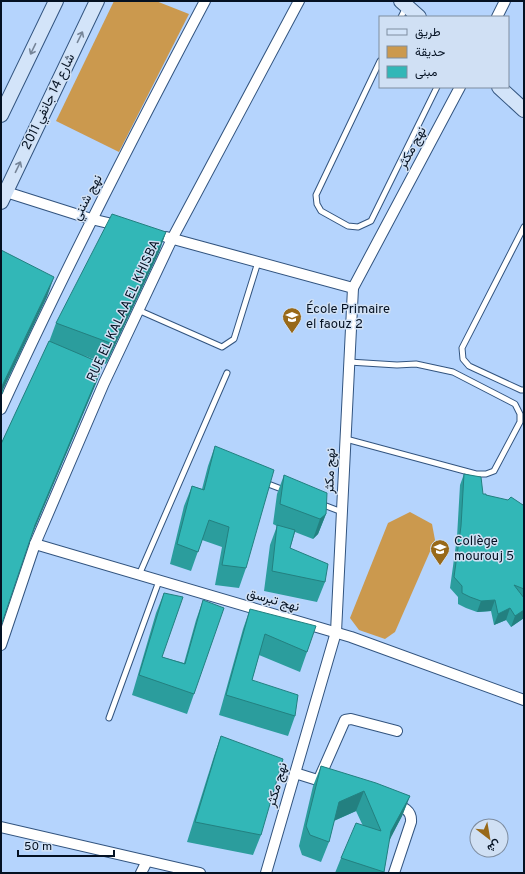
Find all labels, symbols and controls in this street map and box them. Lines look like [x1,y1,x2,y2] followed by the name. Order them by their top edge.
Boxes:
[379,16,509,88] legend
[415,25,441,41] text: طريق
[77,31,84,43] one-way arrow
[29,42,36,54] one-way arrow
[415,45,445,61] text: حديقة
[19,51,80,153] street label: شارع 14 جانفي 2011
[415,65,437,81] text: مبنى
[395,124,431,173] street label: نهج مكثر
[15,161,22,173] one-way arrow
[69,172,108,224] street label: نهج شنني
[84,237,164,385] street label: RUE EL KALAA EL KHISBA
[306,300,390,333] place label: École Primaire el faouz 2
[281,306,303,334] school or university icon: École Primaire el faouz 2
[322,448,340,495] street label: نهج مكثر
[454,534,514,565] place label: Collège mourouj 5
[429,538,451,566] school or university icon: Collège mourouj 5
[245,586,301,616] street label: نهج تبرسق
[264,761,292,810] street label: نهج مكثر
[469,818,509,858] north arrow
[18,832,114,858] scale bar
[484,836,503,855] text: ش
[24,839,52,855] text: 50 m

